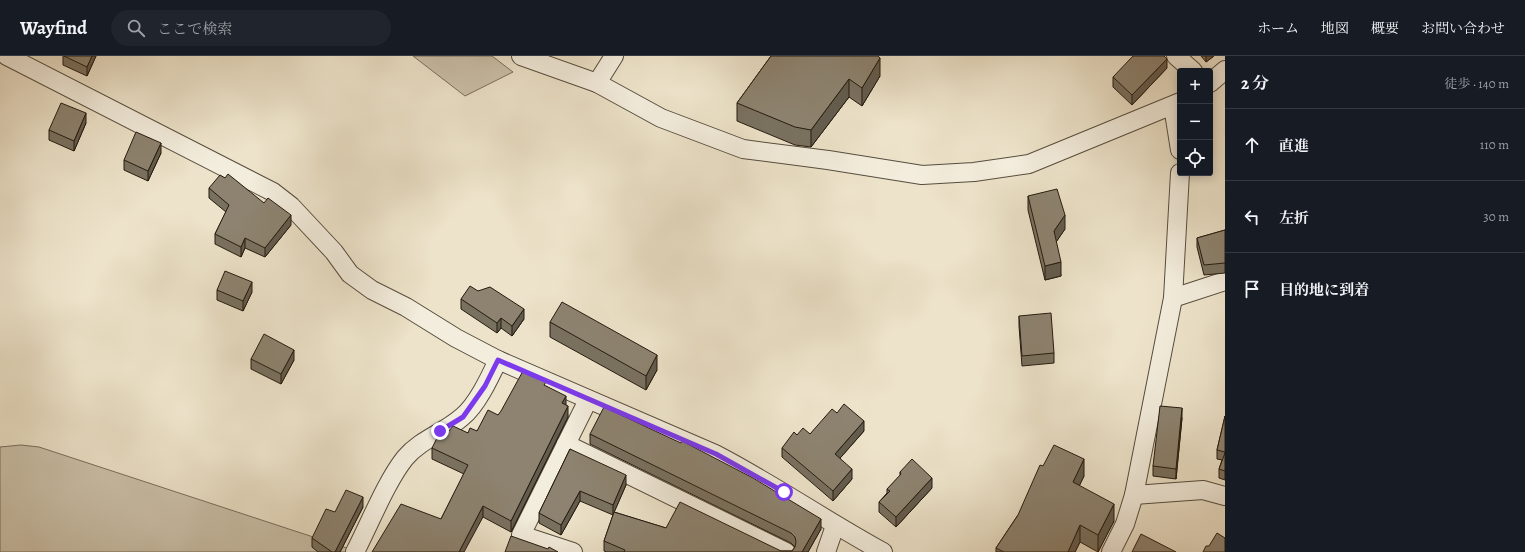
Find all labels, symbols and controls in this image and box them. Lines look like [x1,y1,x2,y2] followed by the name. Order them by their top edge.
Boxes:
[111,10,391,46] search box
[20,15,87,41] text: Wayfind
[125,17,147,39] icon: search
[157,19,232,39] text: ここで検索
[1257,19,1299,38] text: ホーム
[1321,19,1349,38] text: 地図
[1371,19,1399,38] text: 概要
[1421,19,1505,38] text: お問い合わせ
[1177,68,1213,176] map controls
[1177,68,1213,104] button: +
[1241,72,1269,95] text: 2 分
[1445,75,1509,92] text: 徒歩 · 140 m
[1177,104,1213,140] button: −
[1241,134,1263,156] icon: ahead
[1279,136,1309,156] text: 直進
[1480,136,1509,153] text: 110 m
[1177,140,1213,176] button: locate
[1241,206,1263,228] icon: left
[1279,208,1309,228] text: 左折
[1483,208,1509,225] text: 30 m
[1241,278,1263,300] icon: arrive
[1279,280,1369,300] text: 目的地に到着
[431,422,449,440] route end
[775,483,793,501] route start

